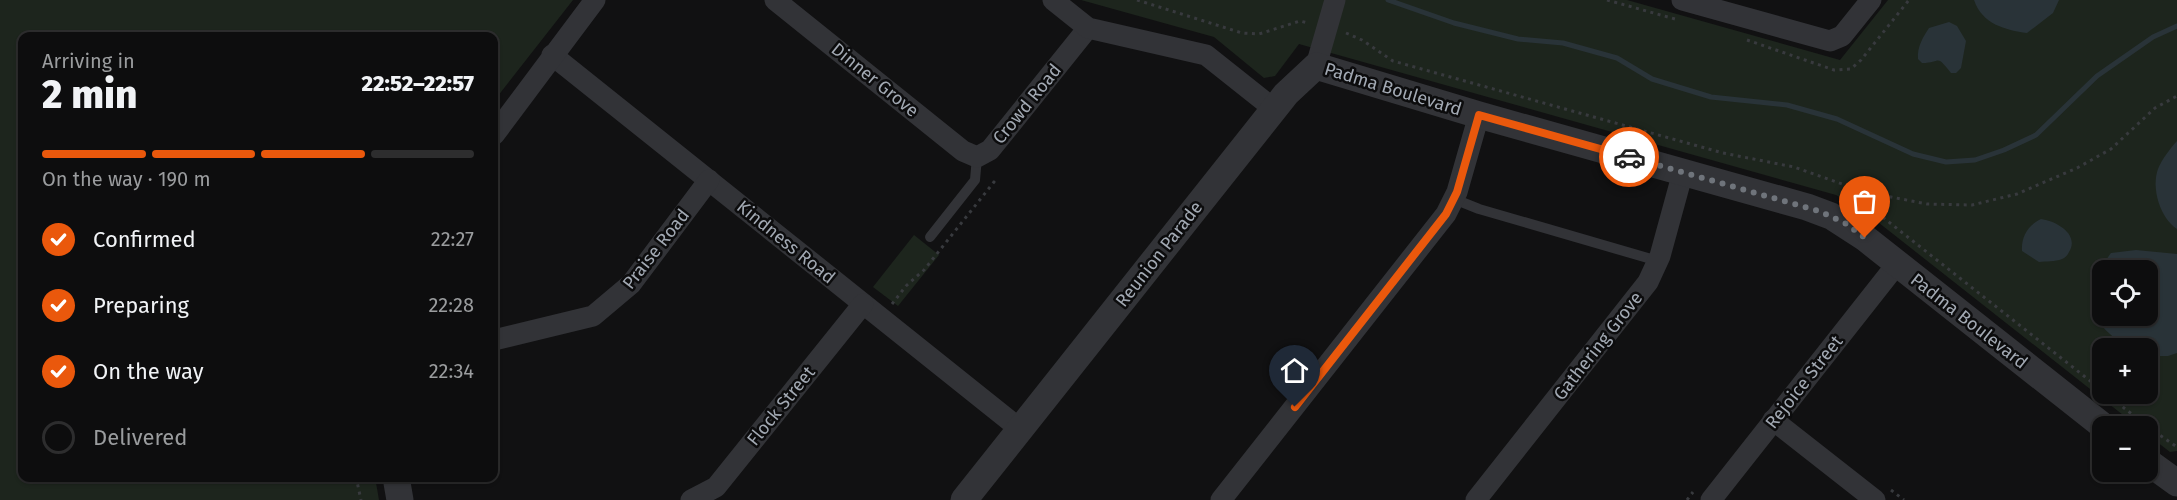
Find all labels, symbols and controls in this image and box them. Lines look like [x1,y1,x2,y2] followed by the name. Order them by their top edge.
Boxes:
[827,38,923,122] street label: Dinner Grove
[42,49,135,73] text: Arriving in
[1322,58,1464,120] street label: Padma Boulevard
[988,60,1066,148] street label: Crowd Road
[362,70,474,97] text: 22:52–22:57
[42,72,138,118] text: 2 min
[1599,127,1659,187] courier
[1613,141,1646,174] icon: car
[42,167,211,191] text: On the way · 190 m
[1839,176,1890,238] pin
[1848,185,1881,218] icon: bag
[732,196,840,288] street label: Kindness Road
[1111,197,1207,311] street label: Reunion Parade
[618,204,694,294] street label: Praise Road
[42,223,75,256] icon: check
[93,226,196,253] text: Confirmed
[431,227,474,251] text: 22:27
[2092,260,2158,482] map controls
[2092,260,2158,326] button: locate
[1906,268,2032,374] street label: Padma Boulevard
[1549,287,1647,405] street label: Gathering Grove
[42,289,75,322] icon: check
[93,292,189,319] text: Preparing
[428,293,474,317] text: 22:28
[1761,330,1848,433] street label: Rejoice Street
[2092,338,2158,404] button: +
[1269,345,1320,407] pin
[1278,354,1311,387] icon: home
[42,355,75,388] icon: check
[93,358,204,385] text: On the way
[429,359,474,383] text: 22:34
[742,361,820,450] street label: Flock Street
[2092,416,2158,482] button: −
[93,424,188,451] text: Delivered

